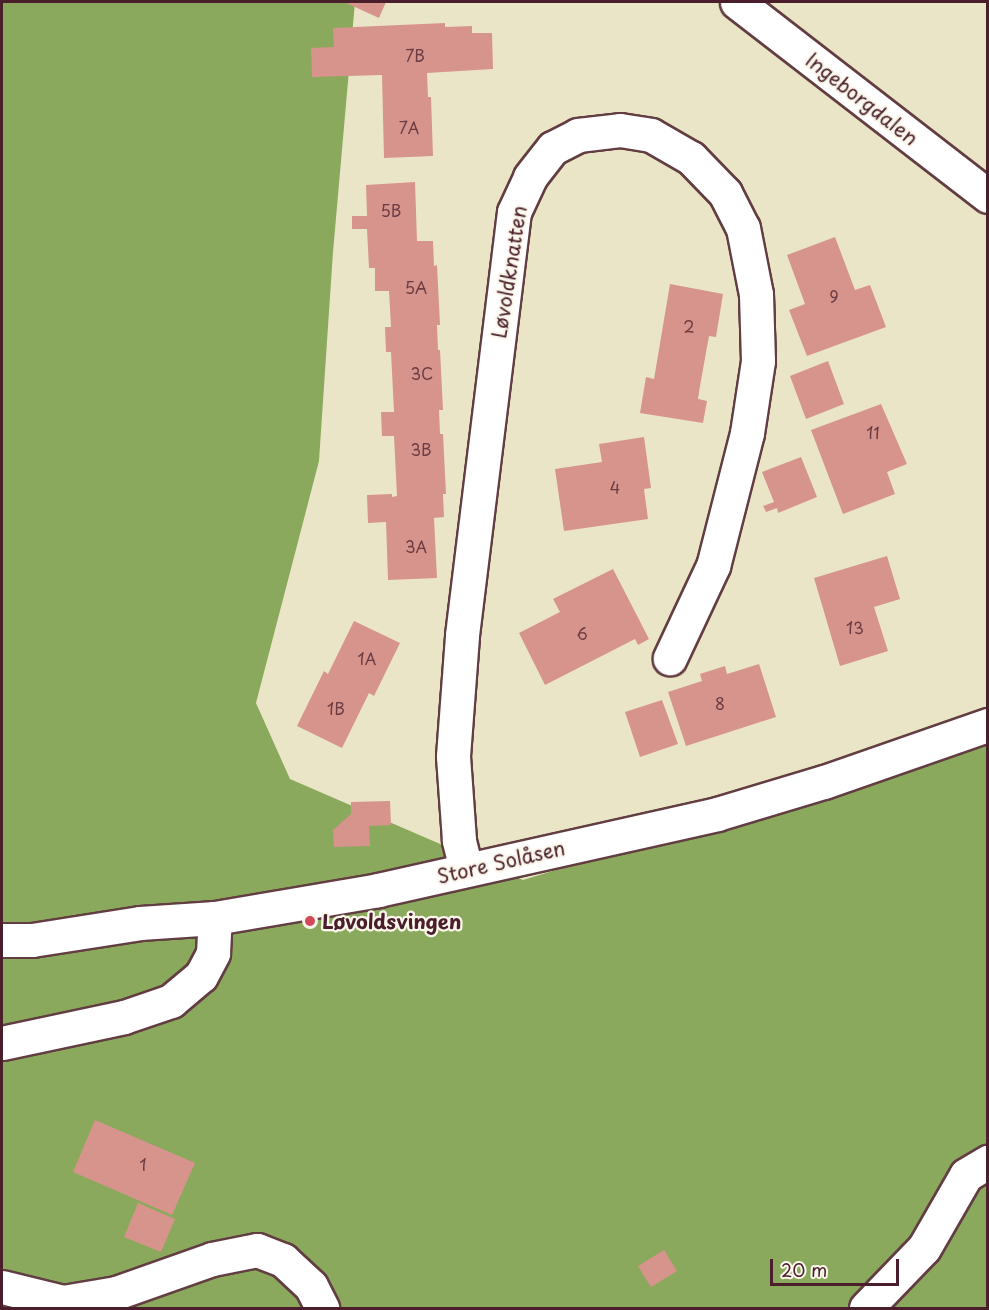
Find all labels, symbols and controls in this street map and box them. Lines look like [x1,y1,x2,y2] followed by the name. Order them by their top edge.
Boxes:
[405,45,425,65] house number: 7B
[801,48,923,150] street label: Ingeborgdalen
[399,117,419,137] house number: 7A
[381,200,401,220] house number: 5B
[487,204,531,340] street label: Løvoldknatten
[405,277,427,297] house number: 5A
[829,286,839,306] house number: 9
[683,316,695,336] house number: 2
[411,363,433,383] house number: 3C
[866,422,880,442] house number: 11
[410,439,432,459] house number: 3B
[610,477,620,497] house number: 4
[405,536,427,556] house number: 3A
[846,617,864,637] house number: 13
[576,623,588,643] house number: 6
[358,648,376,668] house number: 1A
[715,693,725,713] house number: 8
[327,698,345,718] house number: 1B
[435,836,567,888] street label: Store Solåsen
[322,909,461,933] place label: Løvoldsvingen
[303,914,317,928] marker: Løvoldsvingen
[139,1154,147,1174] house number: 1
[773,1247,902,1285] scale bar
[781,1256,827,1283] text: 20 m

